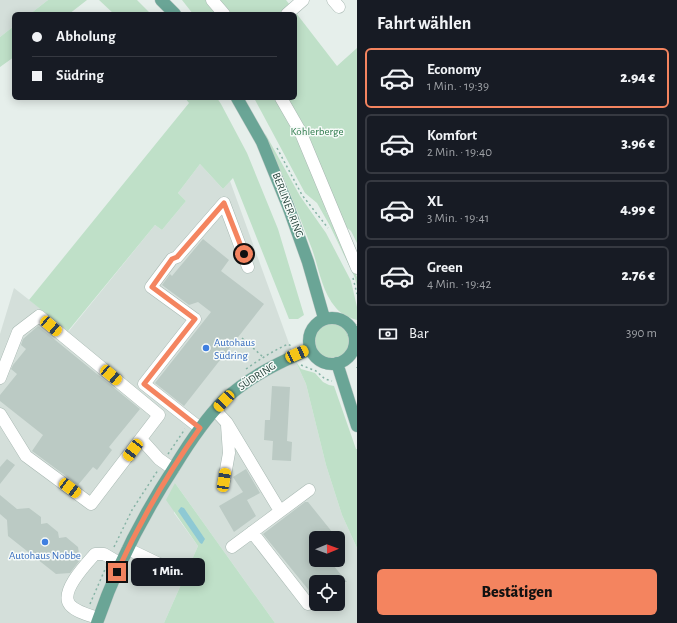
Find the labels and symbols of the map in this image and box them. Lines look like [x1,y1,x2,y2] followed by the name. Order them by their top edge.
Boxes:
[291,126,343,137] park label: Köhlerberge
[271,171,305,239] street label: BERLINER RING
[235,245,253,263] route start
[38,314,64,338] car
[214,337,255,361] place label: Autohaus Südring
[201,343,211,353] marker: Autohaus Südring
[284,344,310,364] car
[236,360,278,392] street label: SÜDRING
[98,363,124,387] car
[211,388,237,414] car
[121,437,145,463] car
[216,467,232,493] car
[57,476,83,500] car
[309,531,345,567] north arrow
[40,537,50,547] marker: Autohaus Nobbe
[9,550,81,561] place label: Autohaus Nobbe
[131,558,205,586] callout: 1 Min.
[108,563,126,581] route end

